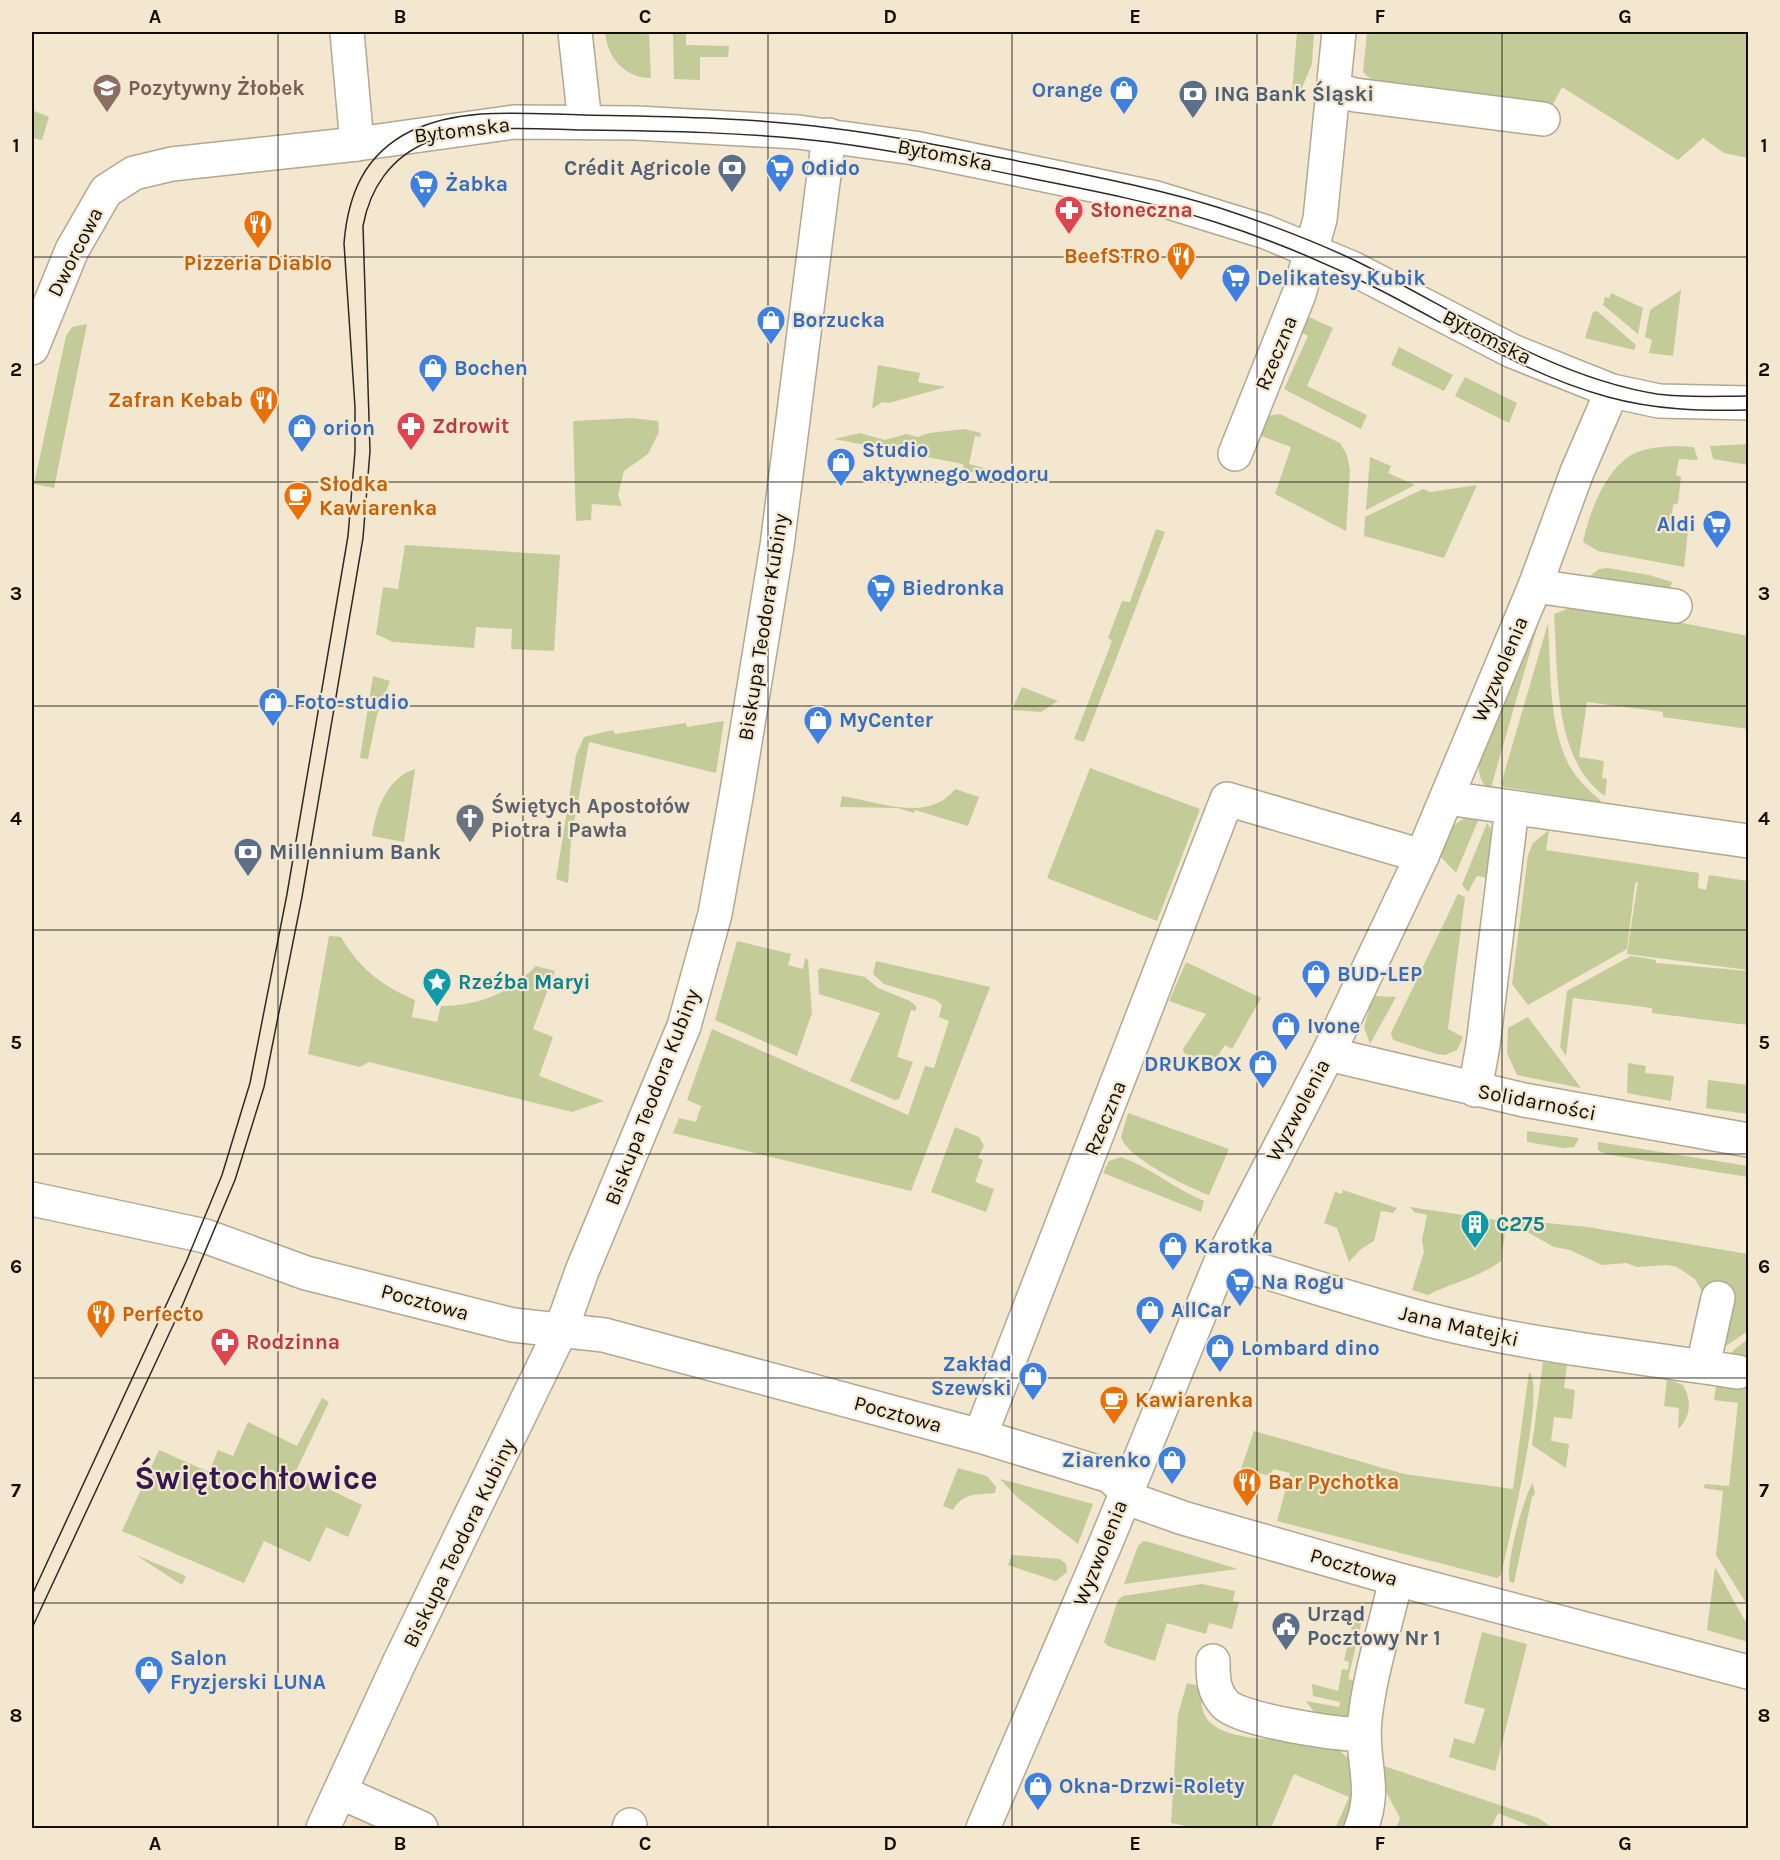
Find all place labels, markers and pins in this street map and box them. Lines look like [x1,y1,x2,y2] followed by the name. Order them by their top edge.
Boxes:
[91,72,123,114] school or university icon: Pozytywny Żłobek
[1108,74,1140,116] shop icon: Orange
[128,75,305,100] place label: Pozytywny Żłobek
[1032,78,1103,102] place label: Orange
[1177,78,1209,120] bank icon: ING Bank Śląski
[1214,80,1374,106] place label: ING Bank Śląski
[716,152,748,194] bank icon: Crédit Agricole
[764,152,796,194] supermarket icon: Odido
[564,156,711,180] place label: Crédit Agricole
[801,156,860,180] place label: Odido
[408,168,440,210] supermarket icon: Żabka
[445,171,508,196] place label: Żabka
[1053,194,1085,236] pharmacy icon: Słoneczna
[1090,198,1193,222] place label: Słoneczna
[242,208,274,250] restaurant icon: Pizzeria Diablo
[1165,240,1197,282] restaurant icon: BeefSTRO
[1064,244,1160,268] place label: BeefSTRO
[184,251,332,275] place label: Pizzeria Diablo
[1220,262,1252,304] supermarket icon: Delikatesy Kubik
[1257,266,1426,290] place label: Delikatesy Kubik
[755,304,787,346] shop icon: Borzucka
[792,308,885,332] place label: Borzucka
[417,352,449,394] shop icon: Bochen
[454,356,528,380] place label: Bochen
[248,384,280,426] restaurant icon: Zafran Kebab
[108,388,243,412] place label: Zafran Kebab
[395,410,427,452] pharmacy icon: Zdrowit
[286,412,318,454] shop icon: orion
[432,414,509,438] place label: Zdrowit
[323,416,375,440] place label: orion
[862,438,1049,486] place label: Studio aktywnego wodoru
[825,446,857,488] shop icon: Studio aktywnego wodoru
[319,472,437,520] place label: Słodka Kawiarenka
[282,480,314,522] cafe icon: Słodka Kawiarenka
[1701,508,1733,550] supermarket icon: Aldi
[1657,512,1696,536] place label: Aldi
[865,572,897,614] supermarket icon: Biedronka
[902,576,1004,600] place label: Biedronka
[257,686,289,728] shop icon: Foto-studio
[294,690,409,714] place label: Foto-studio
[802,704,834,746] shop icon: MyCenter
[839,708,934,732] place label: MyCenter
[491,792,690,842] place label: Świętych Apostołów Piotra i Pawła
[454,802,486,844] church icon: Świętych Apostołów Piotra i Pawła
[232,836,264,878] bank icon: Millennium Bank
[269,840,442,864] place label: Millennium Bank
[1300,958,1332,1000] shop icon: BUD-LEP
[1337,962,1422,986] place label: BUD-LEP
[421,966,453,1008] place icon: Rzeźba Maryi
[458,970,590,994] place label: Rzeźba Maryi
[1270,1010,1302,1052] shop icon: Ivone
[1307,1014,1360,1038] place label: Ivone
[1247,1048,1279,1090] shop icon: DRUKBOX
[1144,1052,1242,1076] place label: DRUKBOX
[1459,1208,1491,1250] building icon: C275
[1496,1212,1545,1236] place label: C275
[1157,1230,1189,1272] shop icon: Karotka
[1194,1234,1273,1258] place label: Karotka
[1224,1266,1256,1308] supermarket icon: Na Rogu
[1261,1270,1344,1294] place label: Na Rogu
[1134,1294,1166,1336] shop icon: AllCar
[85,1298,117,1340] restaurant icon: Perfecto
[1171,1298,1232,1322] place label: AllCar
[122,1302,204,1326] place label: Perfecto
[209,1326,241,1368] pharmacy icon: Rodzinna
[246,1330,340,1354] place label: Rodzinna
[1204,1332,1236,1374] shop icon: Lombard dino
[1241,1336,1380,1360] place label: Lombard dino
[931,1352,1012,1400] place label: Zakład Szewski
[1017,1360,1049,1402] shop icon: Zakład Szewski
[1098,1384,1130,1426] cafe icon: Kawiarenka
[1135,1388,1253,1412] place label: Kawiarenka
[1156,1444,1188,1486] shop icon: Ziarenko
[1062,1448,1151,1472] place label: Ziarenko
[1231,1466,1263,1508] restaurant icon: Bar Pychotka
[1268,1470,1399,1494] place label: Bar Pychotka
[1307,1602,1441,1650] place label: Urząd Pocztowy Nr 1
[1270,1610,1302,1652] public building icon: Urząd Pocztowy Nr 1
[170,1646,326,1694] place label: Salon Fryzjerski LUNA
[133,1654,165,1696] shop icon: Salon Fryzjerski LUNA
[1022,1770,1054,1812] shop icon: Okna-Drzwi-Rolety
[1059,1774,1245,1798] place label: Okna-Drzwi-Rolety

